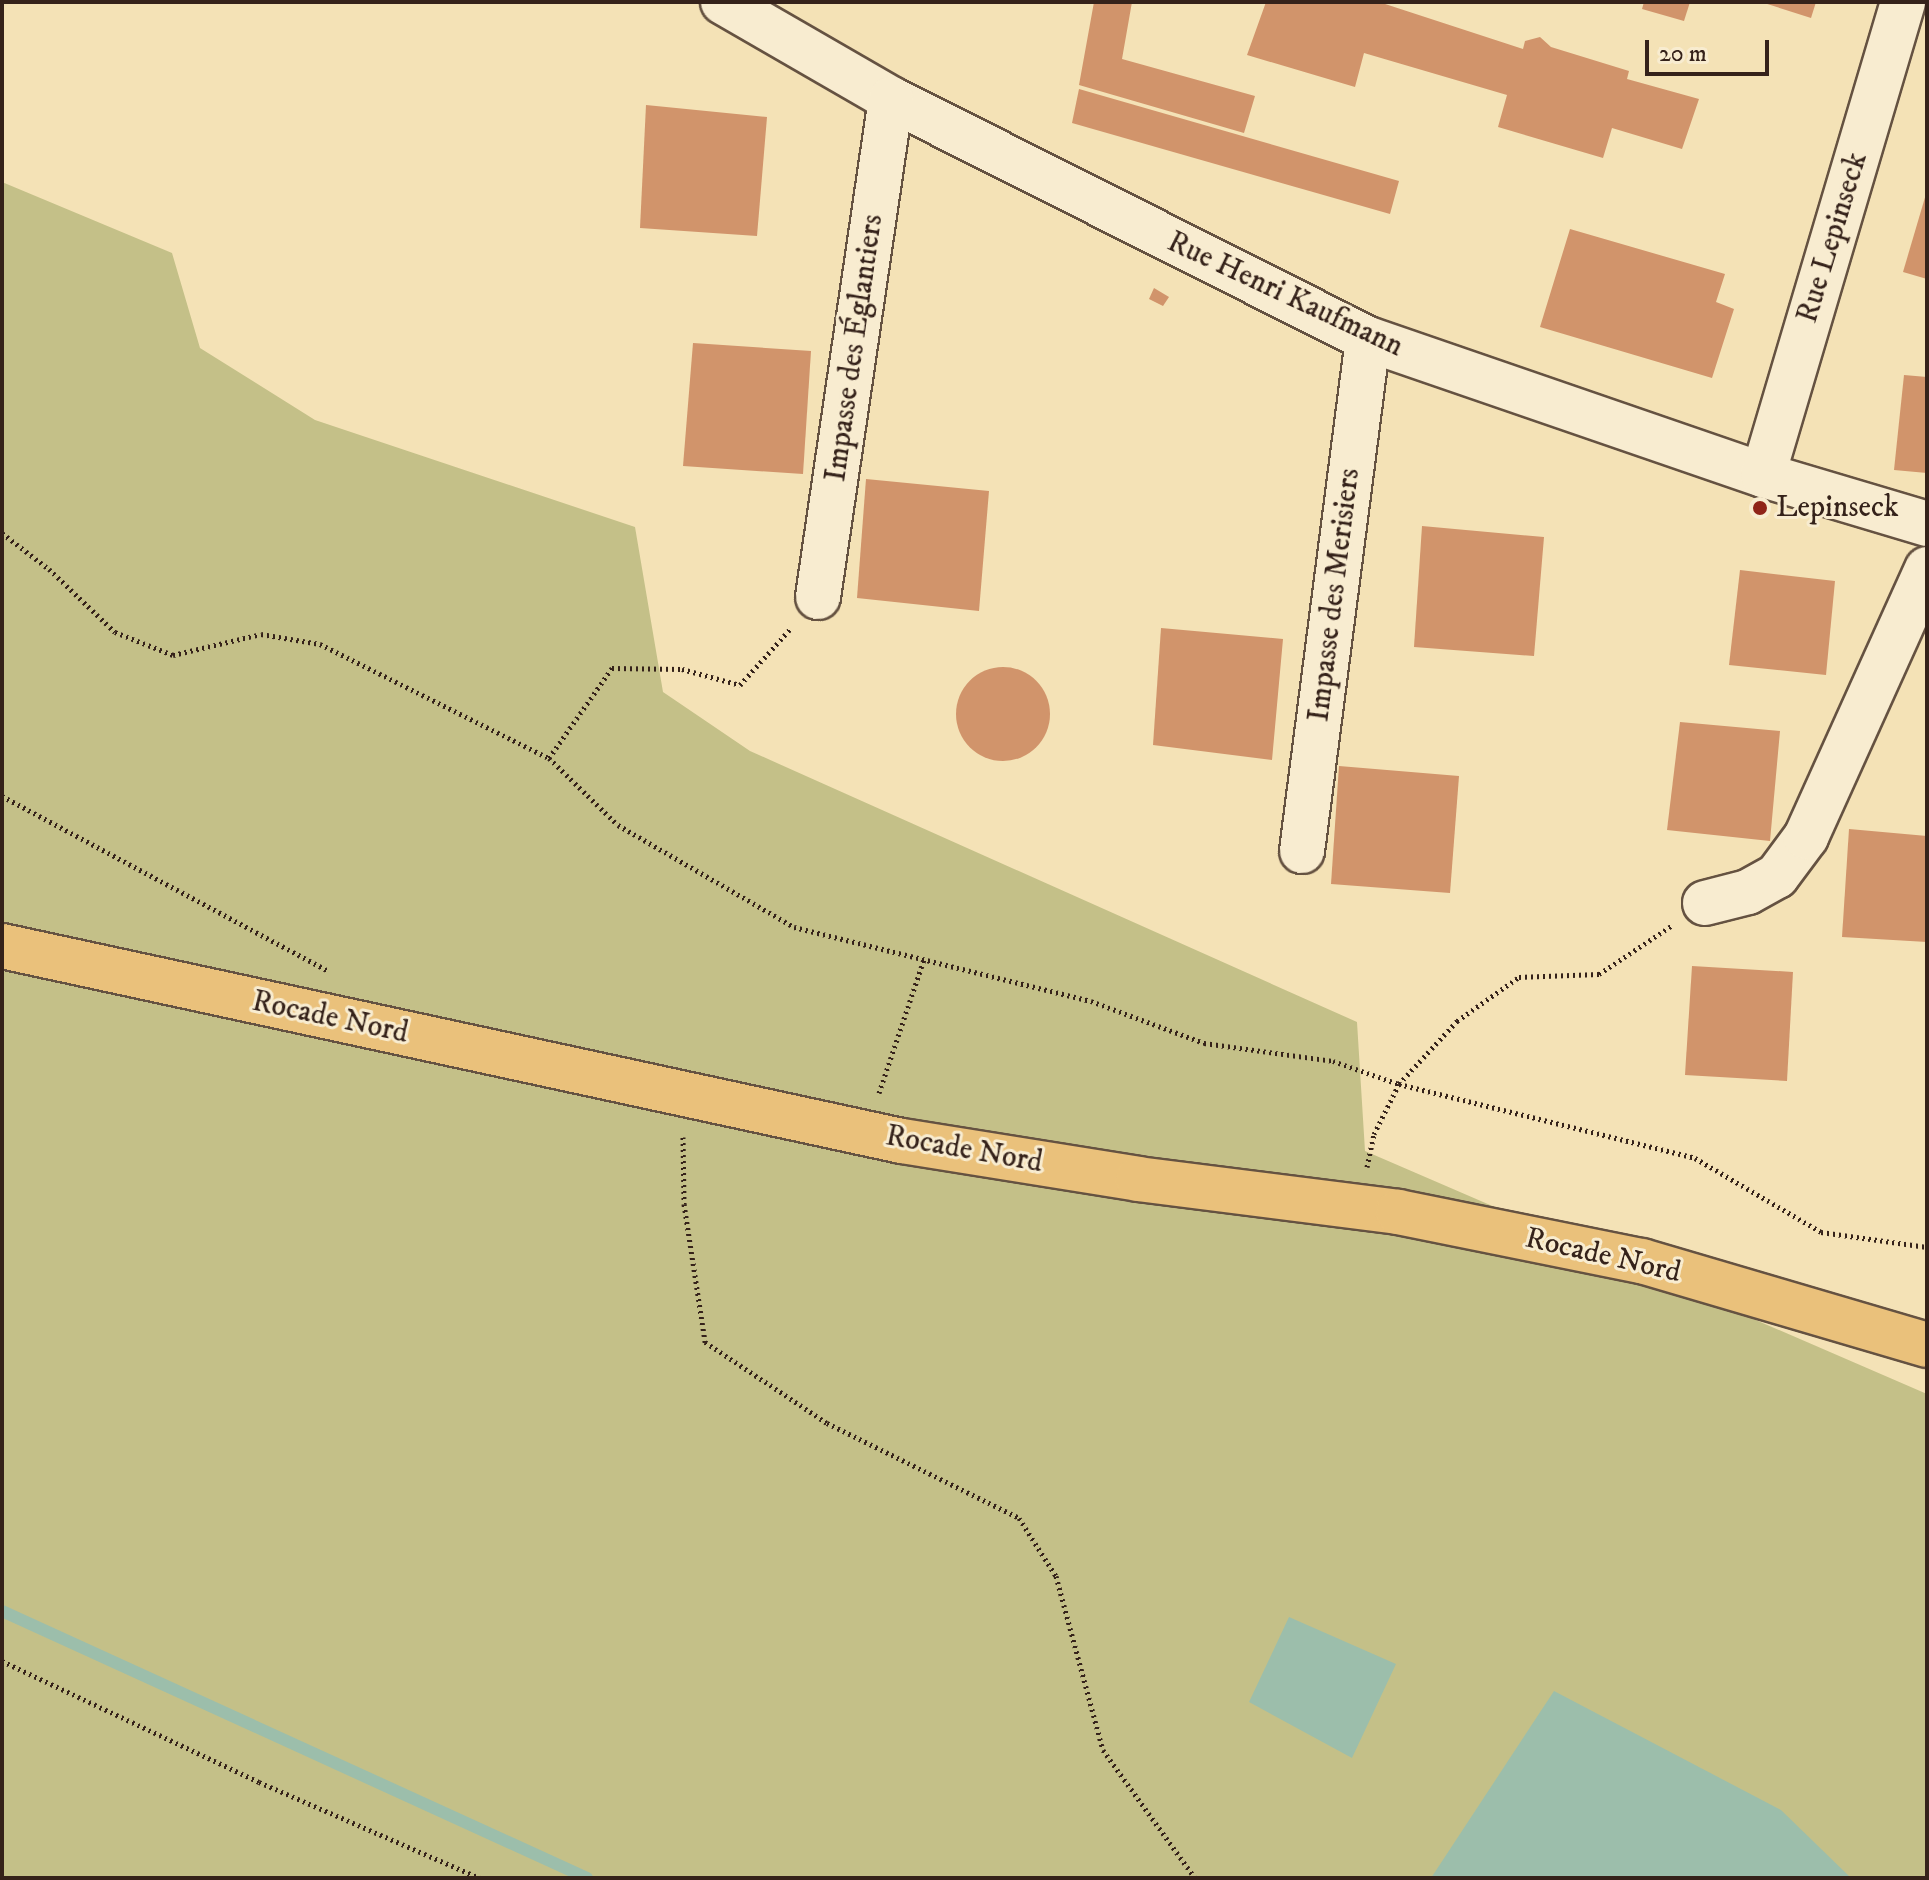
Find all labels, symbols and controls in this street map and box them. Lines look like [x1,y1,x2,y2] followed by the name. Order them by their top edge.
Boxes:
[1649,24,1773,74] scale bar
[1659,39,1707,69] text: 20 m
[1790,149,1876,327] street label: Rue Lepinseck
[818,212,892,484] street label: Impasse des Églantiers
[1161,225,1409,365] street label: Rue Henri Kaufmann
[1302,466,1368,724] street label: Impasse des Merisiers
[1776,490,1899,526] place label: Lepinseck
[1751,499,1769,517] marker: Lepinseck
[249,984,411,1052] street label: Rocade Nord
[883,1119,1045,1181] street label: Rocade Nord
[1522,1221,1684,1291] street label: Rocade Nord

